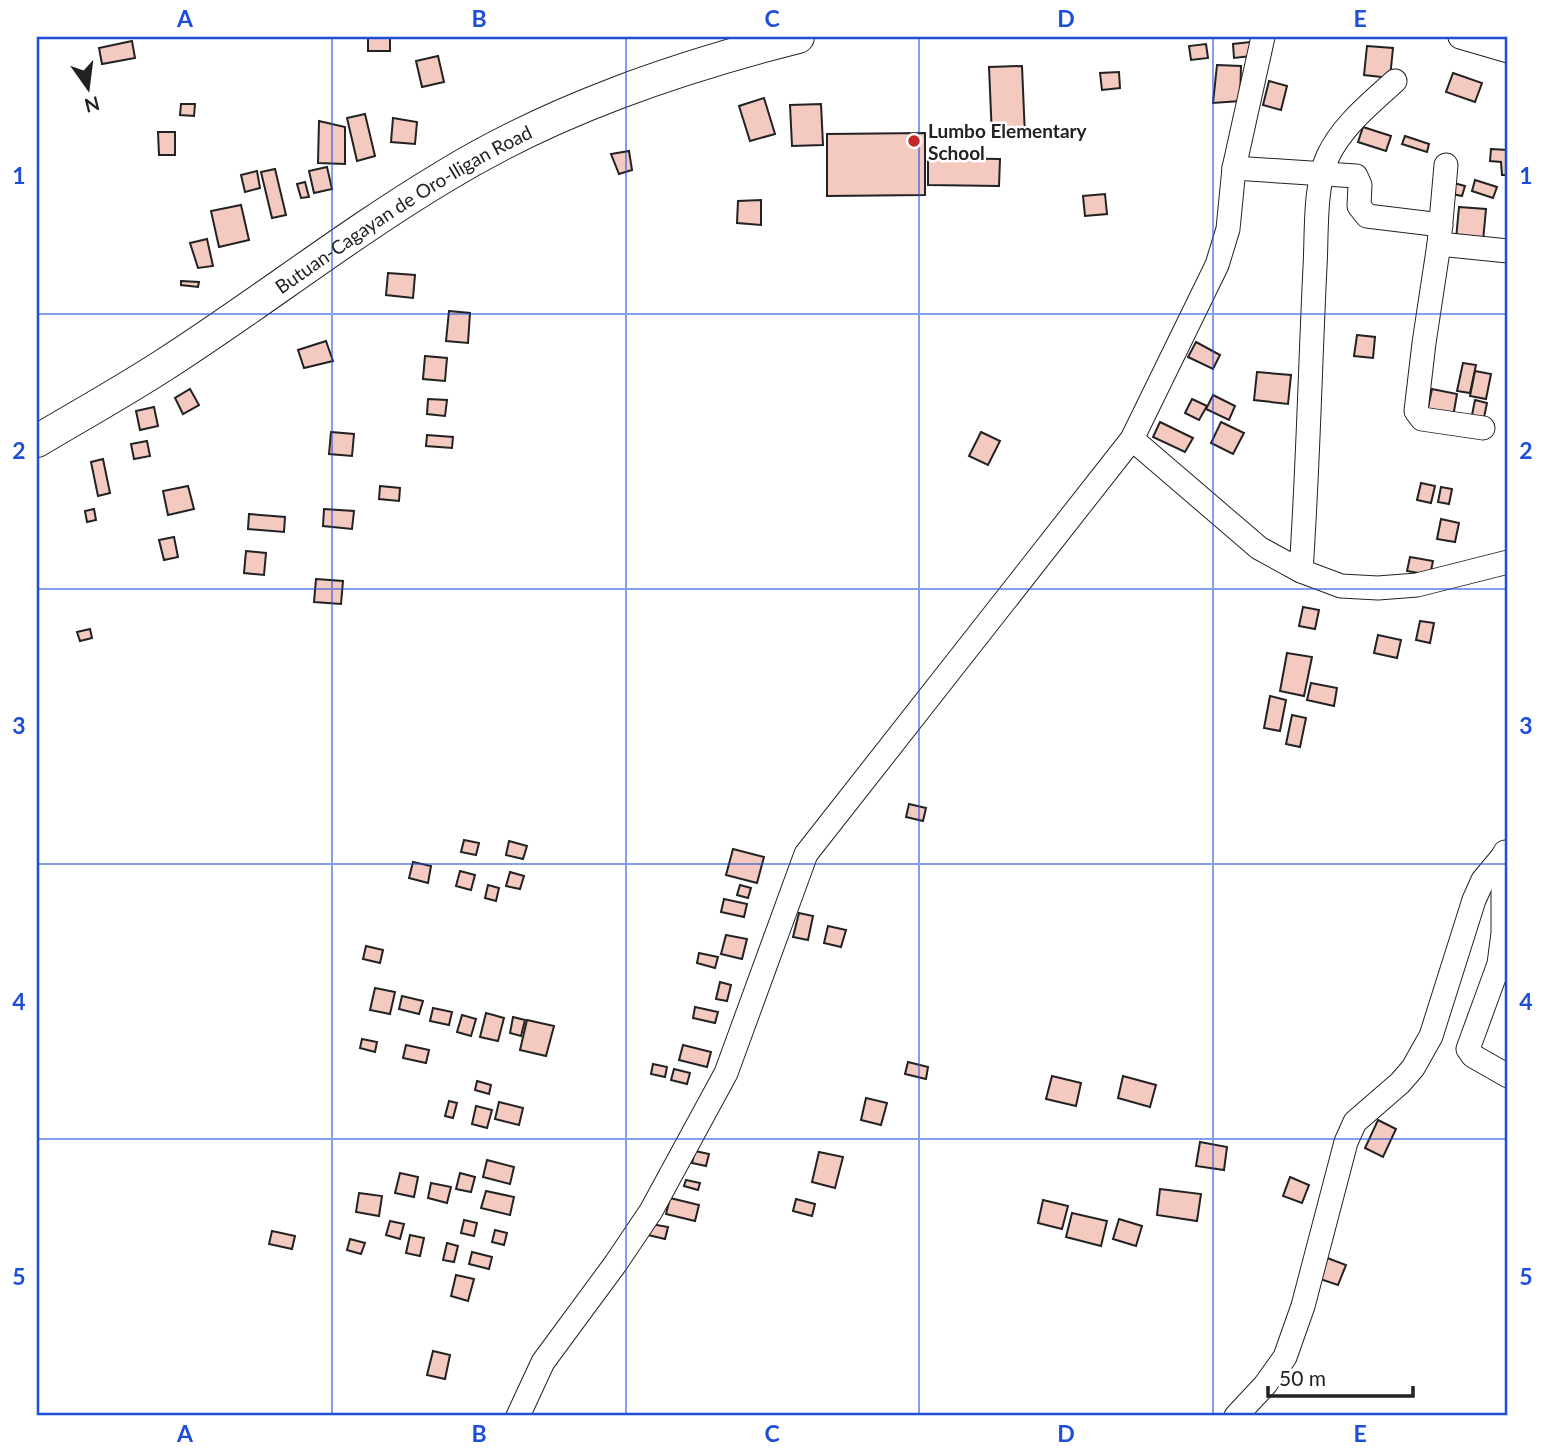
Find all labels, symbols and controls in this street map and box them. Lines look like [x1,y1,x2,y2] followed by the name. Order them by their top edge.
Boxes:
[176,4,194,32] text: A
[471,4,487,32] text: B
[764,4,780,32] text: C
[1057,4,1075,32] text: D
[1353,4,1367,32] text: E
[52,52,122,122] north arrow
[82,92,102,118] text: N
[928,119,1088,164] place label: Lumbo Elementary School
[270,120,535,298] street label: Butuan-Cagayan de Oro-Iligan Road
[906,133,922,149] marker: Lumbo Elementary School
[12,161,26,189] text: 1
[1519,161,1533,189] text: 1
[12,436,26,464] text: 2
[1519,436,1533,464] text: 2
[12,711,26,739] text: 3
[1519,711,1533,739] text: 3
[12,987,26,1015] text: 4
[1519,987,1533,1015] text: 4
[12,1262,26,1290] text: 5
[1519,1262,1533,1290] text: 5
[1268,1355,1414,1399] scale bar
[1279,1365,1326,1390] text: 50 m
[176,1419,194,1447] text: A
[471,1419,487,1447] text: B
[764,1419,780,1447] text: C
[1057,1419,1075,1447] text: D
[1353,1419,1367,1447] text: E

